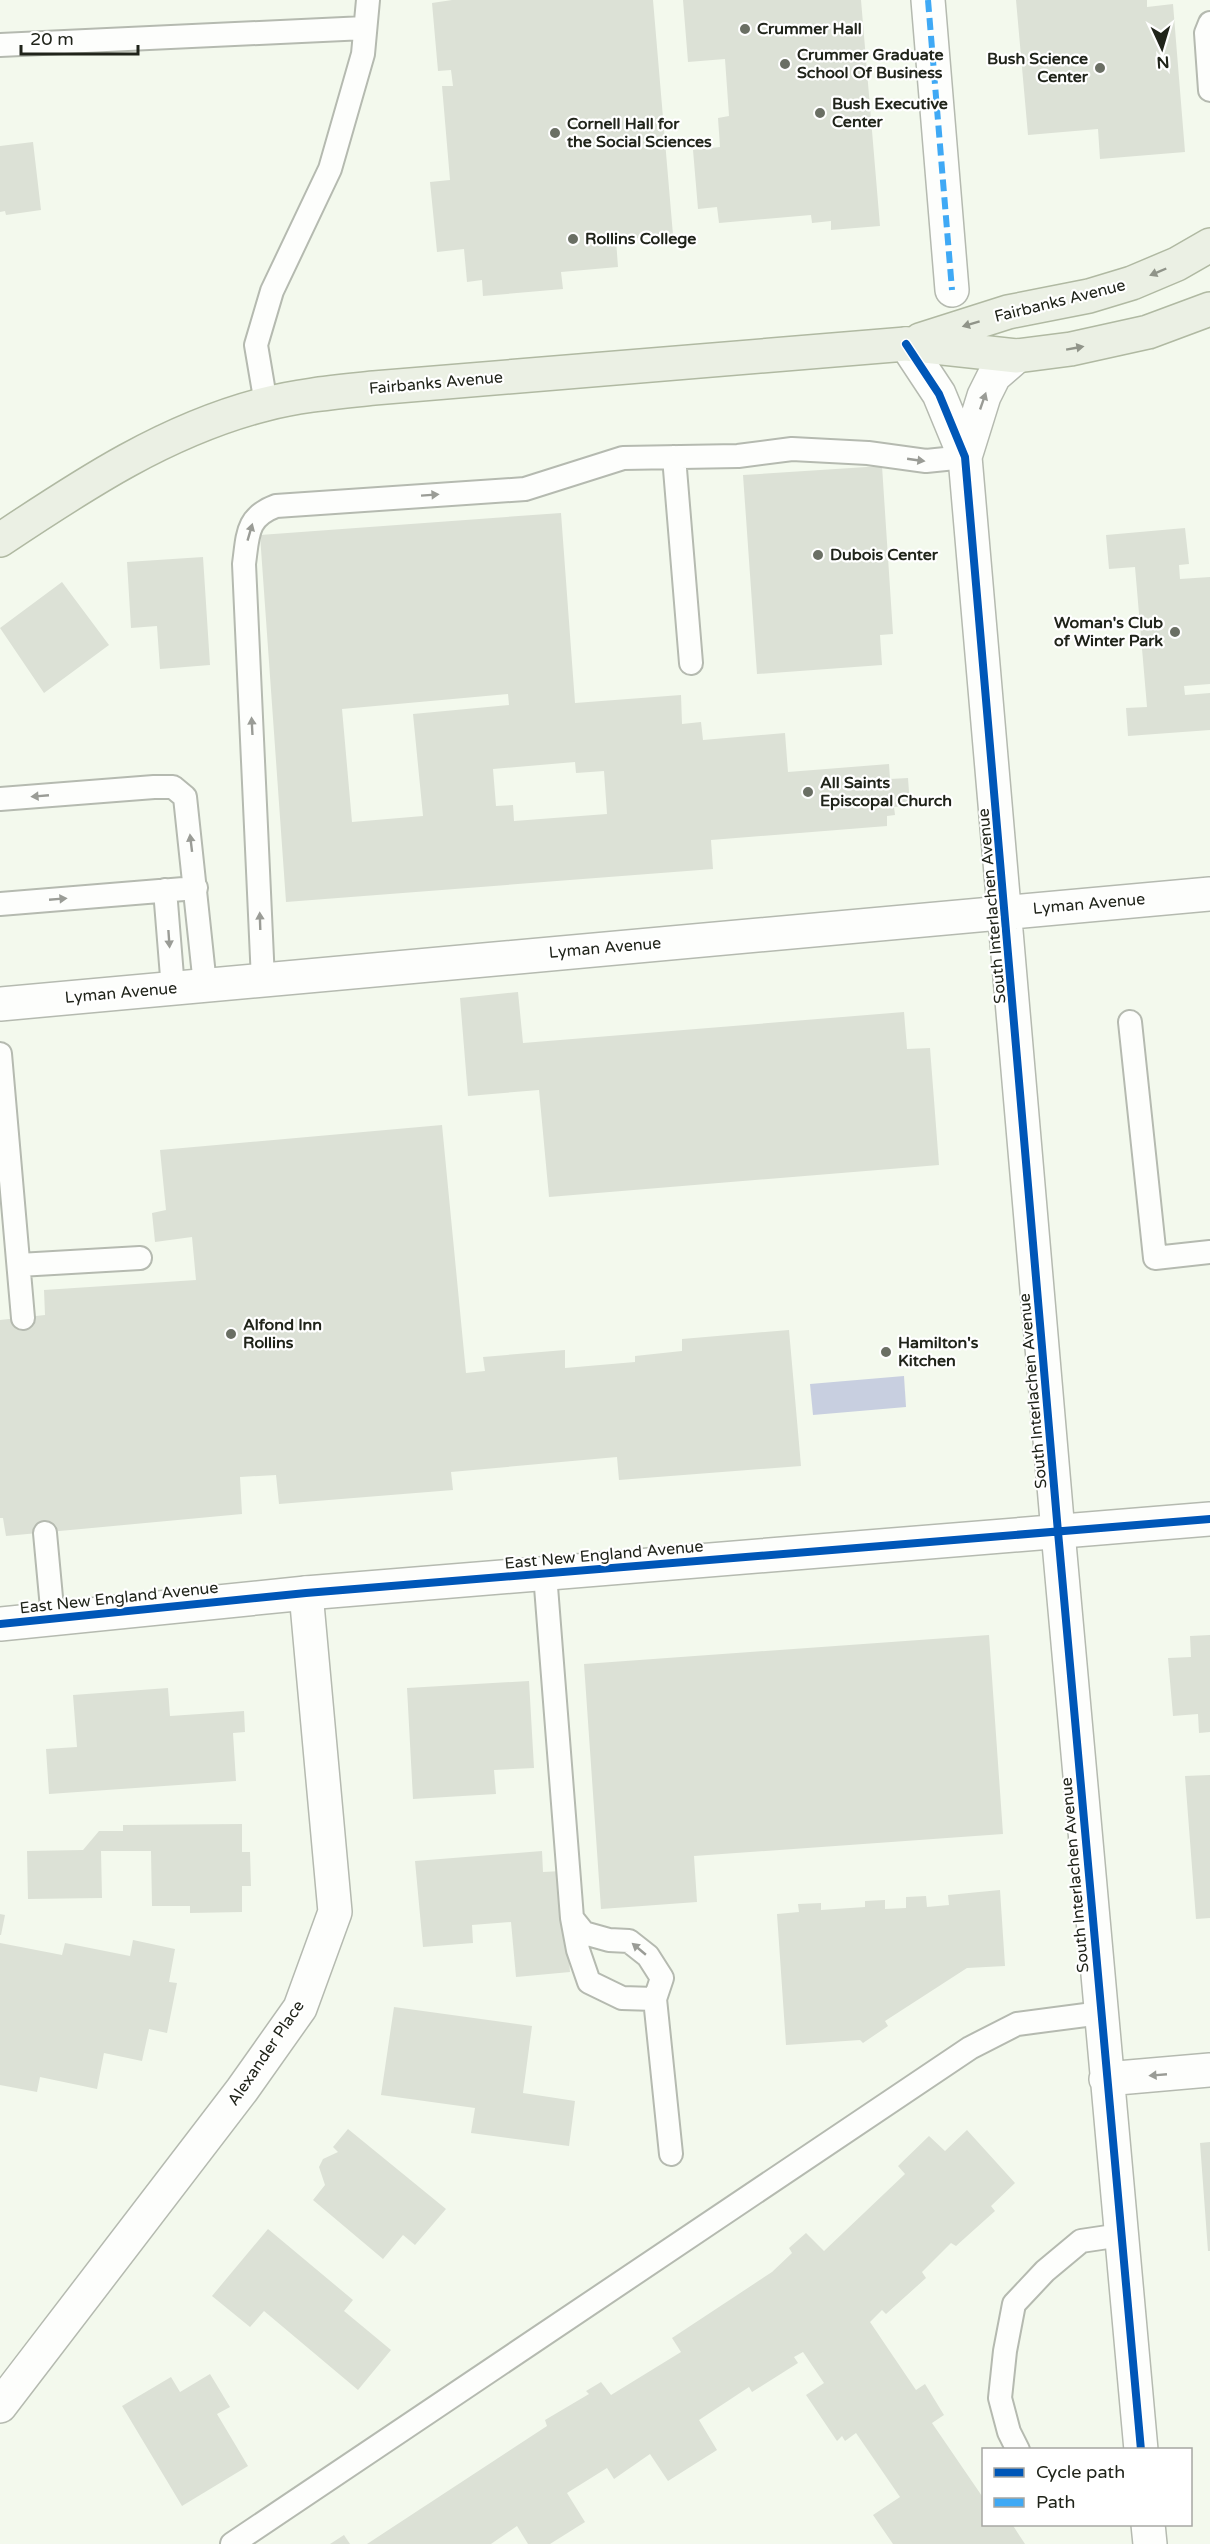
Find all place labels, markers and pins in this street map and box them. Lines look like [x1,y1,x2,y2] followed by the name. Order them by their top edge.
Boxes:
[757,19,862,39] place label: Crummer Hall
[738,22,752,36] marker: Crummer Hall
[797,45,944,83] place label: Crummer Graduate School Of Business
[987,49,1089,87] place label: Bush Science Center
[778,57,792,71] marker: Crummer Graduate School Of Business
[1093,61,1107,75] marker: Bush Science Center
[832,94,948,132] place label: Bush Executive Center
[813,106,827,120] marker: Bush Executive Center
[566,114,712,152] place label: Cornell Hall for the Social Sciences
[548,126,562,140] marker: Cornell Hall for the Social Sciences
[585,229,696,249] place label: Rollins College
[566,232,580,246] marker: Rollins College
[830,545,939,565] place label: Dubois Center
[811,548,825,562] marker: Dubois Center
[1054,613,1163,651] place label: Woman's Club of Winter Park
[1168,625,1182,639] marker: Woman's Club of Winter Park
[820,773,952,811] place label: All Saints Episcopal Church
[801,785,815,799] marker: All Saints Episcopal Church
[243,1315,322,1353] place label: Alfond Inn Rollins
[224,1327,238,1341] marker: Alfond Inn Rollins
[898,1333,979,1371] place label: Hamilton's Kitchen
[879,1345,893,1359] marker: Hamilton's Kitchen

